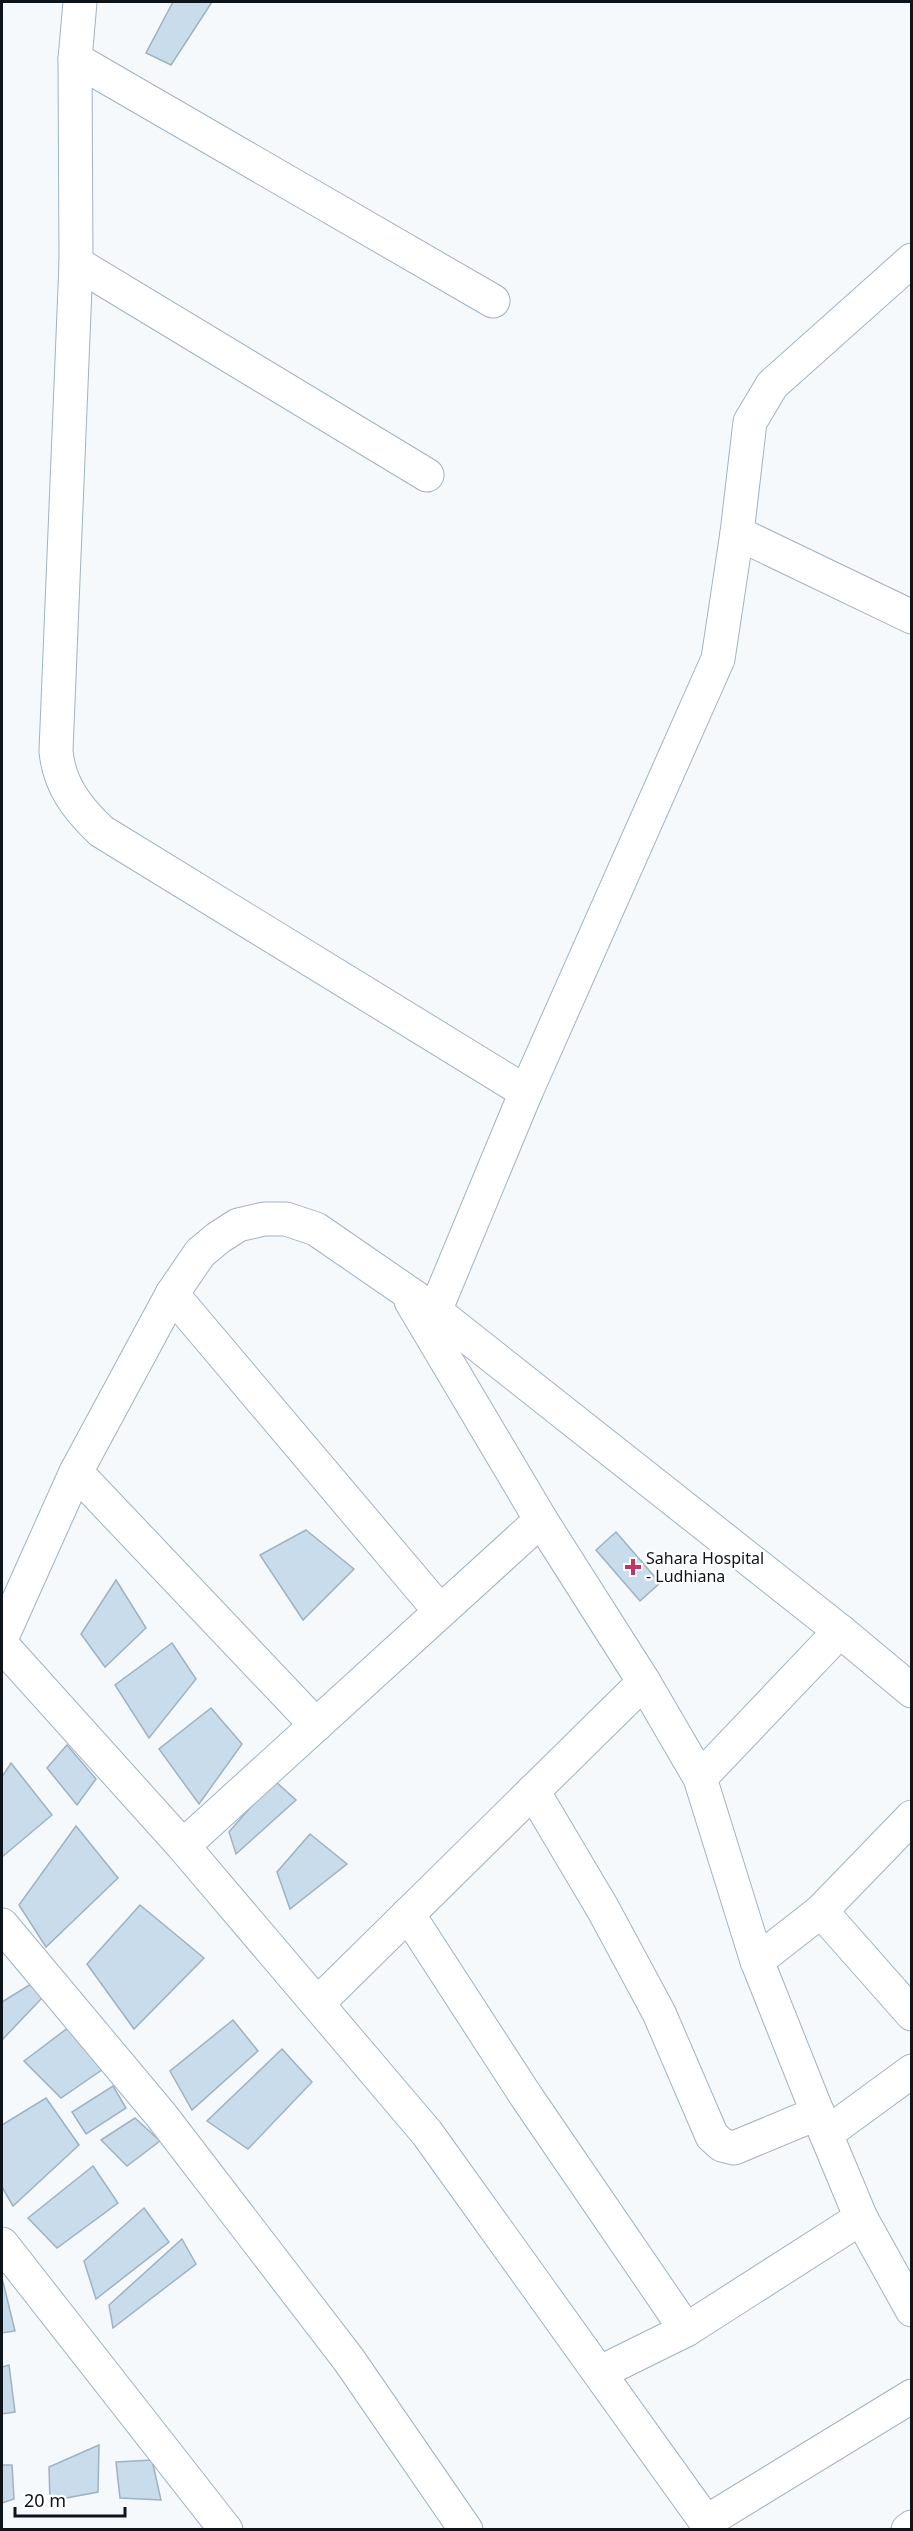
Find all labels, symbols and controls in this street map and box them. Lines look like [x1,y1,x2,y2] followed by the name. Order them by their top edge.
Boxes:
[646,1547,764,1587] place label: Sahara Hospital - Ludhiana
[624,1558,642,1576] marker: Sahara Hospital - Ludhiana
[15,2480,124,2518] scale bar
[24,2488,66,2512] text: 20 m

